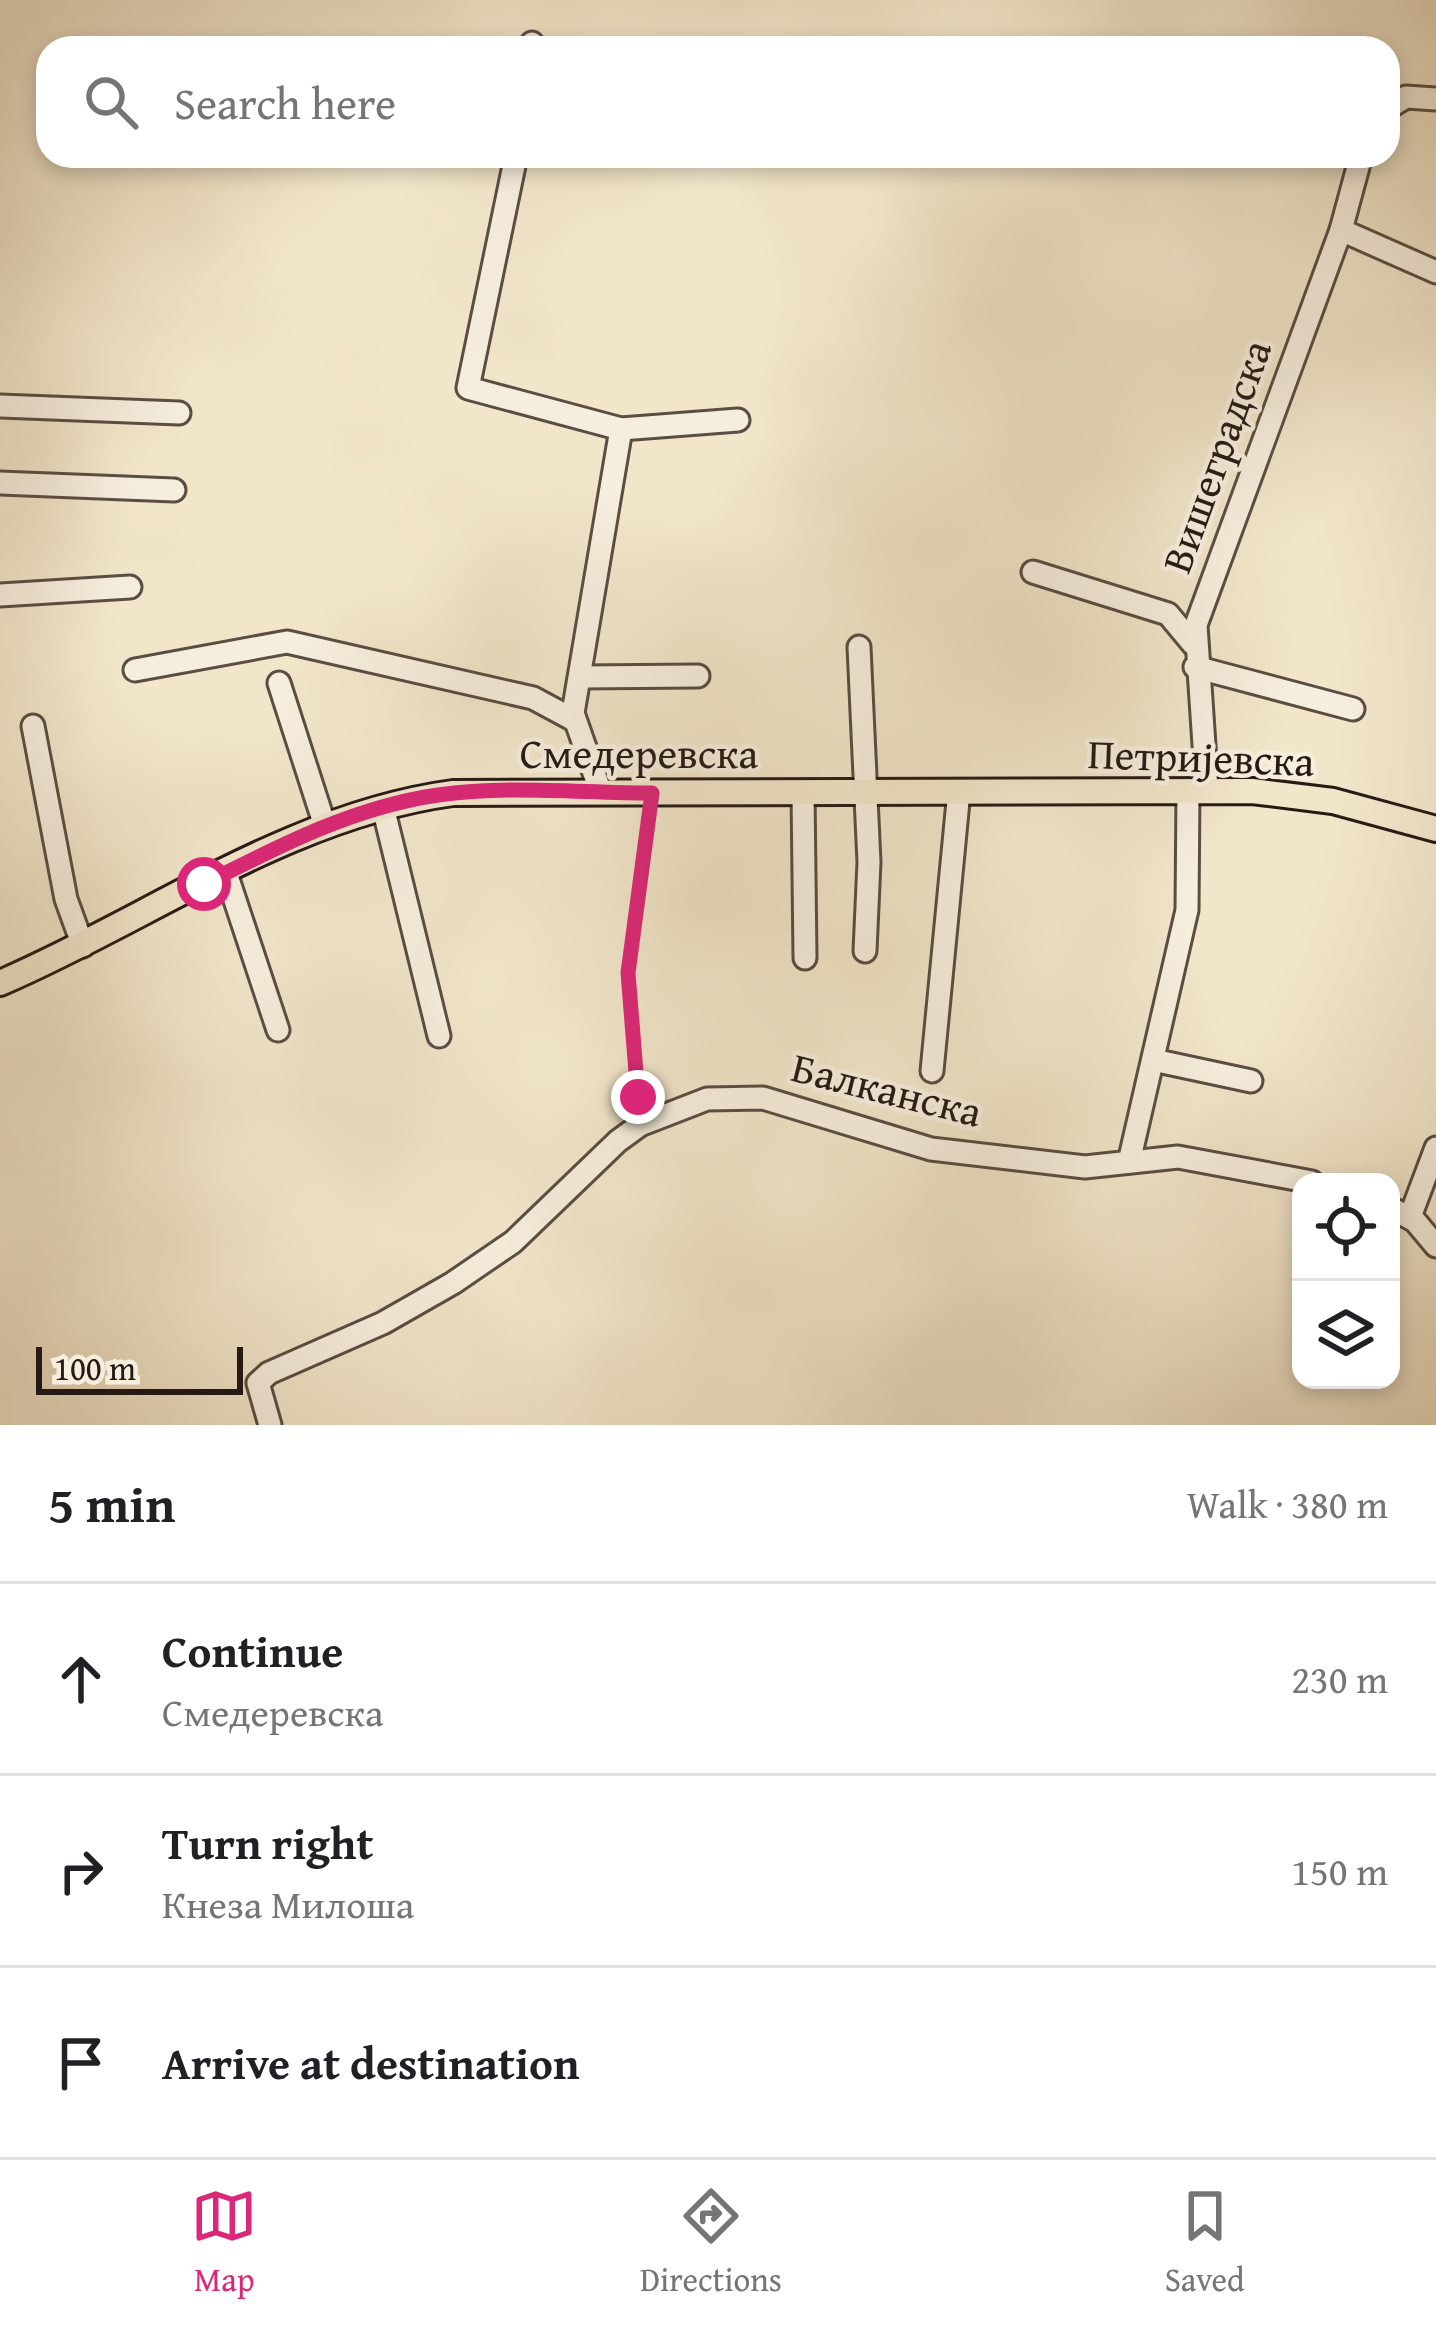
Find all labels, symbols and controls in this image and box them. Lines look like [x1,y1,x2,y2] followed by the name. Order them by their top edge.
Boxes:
[36,36,1400,168] search box
[78,69,144,135] icon: search
[174,70,396,135] text: Search here
[1145,331,1286,581] street label: Вишеградска
[520,722,758,783] street label: Смедеревска
[1087,722,1315,791] street label: Петријевска
[177,857,231,911] route start
[786,1035,989,1142] street label: Балканска
[611,1070,665,1124] route end
[1292,1173,1400,1389] map controls
[1292,1173,1400,1281] button: locate
[1292,1281,1400,1389] button: layers
[36,1341,243,1394] scale bar
[54,1344,136,1392] text: 100 m
[48,1466,175,1541] text: 5 min
[1187,1475,1388,1532] text: Walk · 380 m
[162,1618,343,1683] text: Continue
[48,1646,114,1712] icon: ahead
[1291,1650,1388,1707] text: 230 m
[162,1683,384,1740] text: Смедеревска
[162,1810,374,1875] text: Turn right
[48,1838,114,1904] icon: right
[1291,1842,1388,1899] text: 150 m
[162,1875,414,1932] text: Кнеза Милоша
[48,2030,114,2096] icon: arrive
[162,2030,580,2095] text: Arrive at destination
[191,2183,257,2303] tab: Map
[640,2183,782,2303] tab: Directions
[1165,2183,1245,2303] tab: Saved

